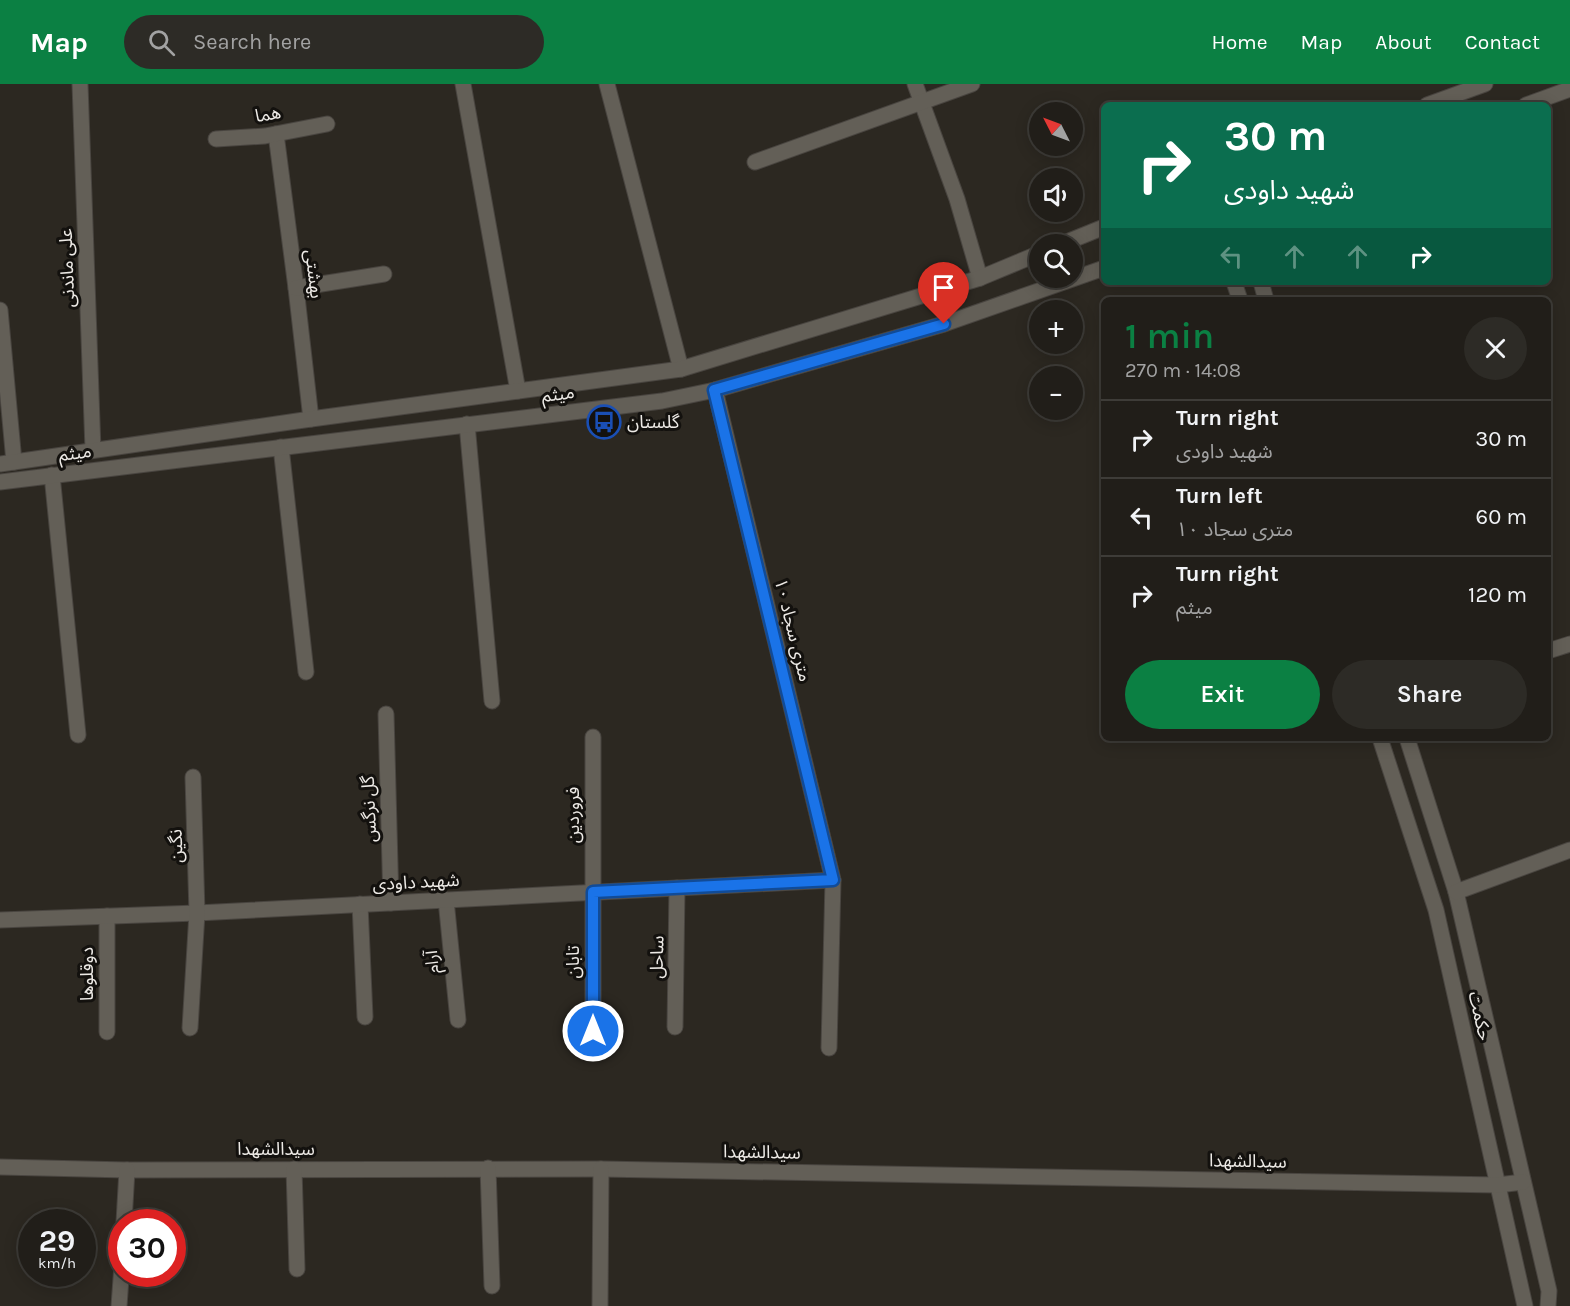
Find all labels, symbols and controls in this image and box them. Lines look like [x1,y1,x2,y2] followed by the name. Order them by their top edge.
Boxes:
[124,15,544,69] search box
[30,26,88,59] text: Map
[145,26,178,59] icon: search
[193,29,311,55] text: Search here
[1212,30,1268,54] text: Home
[1301,30,1342,54] text: Map
[1375,30,1432,54] text: About
[1465,30,1540,54] text: Contact
[253,101,283,127] street label: هما
[1029,102,1083,156] north arrow
[1029,102,1083,420] map controls
[1224,111,1327,161] text: 30 m
[1125,126,1203,204] icon: right
[1029,168,1083,222] button: sound
[1224,174,1354,206] text: شهید داودی
[55,228,79,308] street label: علی ماندنی
[1029,234,1083,288] button: search
[1215,240,1248,273] icon: left
[1278,240,1311,273] icon: ahead
[1341,240,1374,273] icon: ahead
[1404,240,1437,273] icon: right
[300,248,328,300] street label: بهشتی
[918,262,969,324] pin
[927,271,960,304] icon: arrive
[1029,300,1083,354] button: +
[1125,315,1214,357] text: 1 min
[1464,317,1527,380] button: close
[1125,359,1241,382] text: 270 m · 14:08
[1029,366,1083,420] button: −
[540,381,576,409] street label: میثم
[586,404,622,440] bus stop icon: گلستان
[1176,405,1279,431] text: Turn right
[627,411,680,433] place label: گلستان
[1125,423,1158,456] icon: right
[1475,426,1527,452] text: 30 m
[57,440,93,468] street label: میثم
[1176,440,1273,463] text: شهید داودی
[1176,483,1263,509] text: Turn left
[1125,501,1158,534] icon: left
[1476,504,1527,530] text: 60 m
[1176,518,1293,541] text: ۱۰ متری سجاد
[1176,561,1279,587] text: Turn right
[770,576,816,684] street label: ۱۰ متری سجاد
[1125,579,1158,612] icon: right
[1468,582,1527,608] text: 120 m
[1176,596,1213,619] text: میثم
[1125,660,1320,729] button: Exit
[1332,660,1527,729] button: Share
[357,775,381,843] street label: گل نرگس
[562,787,584,843] street label: فروردین
[164,829,188,863] street label: نگین
[372,869,460,895] street label: شهید داودی
[646,935,668,979] street label: ساحل
[562,945,584,979] street label: تابان
[76,947,98,1001] street label: دوقلوها
[420,948,447,975] street label: آرام
[1464,989,1496,1043] street label: حکمت
[561,999,625,1063] position arrow
[237,1138,315,1160] street label: سیدالشهدا
[723,1140,801,1164] street label: سیدالشهدا
[1209,1149,1287,1173] street label: سیدالشهدا
[108,1209,186,1287] speed limit sign: 30
[39,1223,75,1259] text: 29
[38,1254,76,1272] text: km/h

